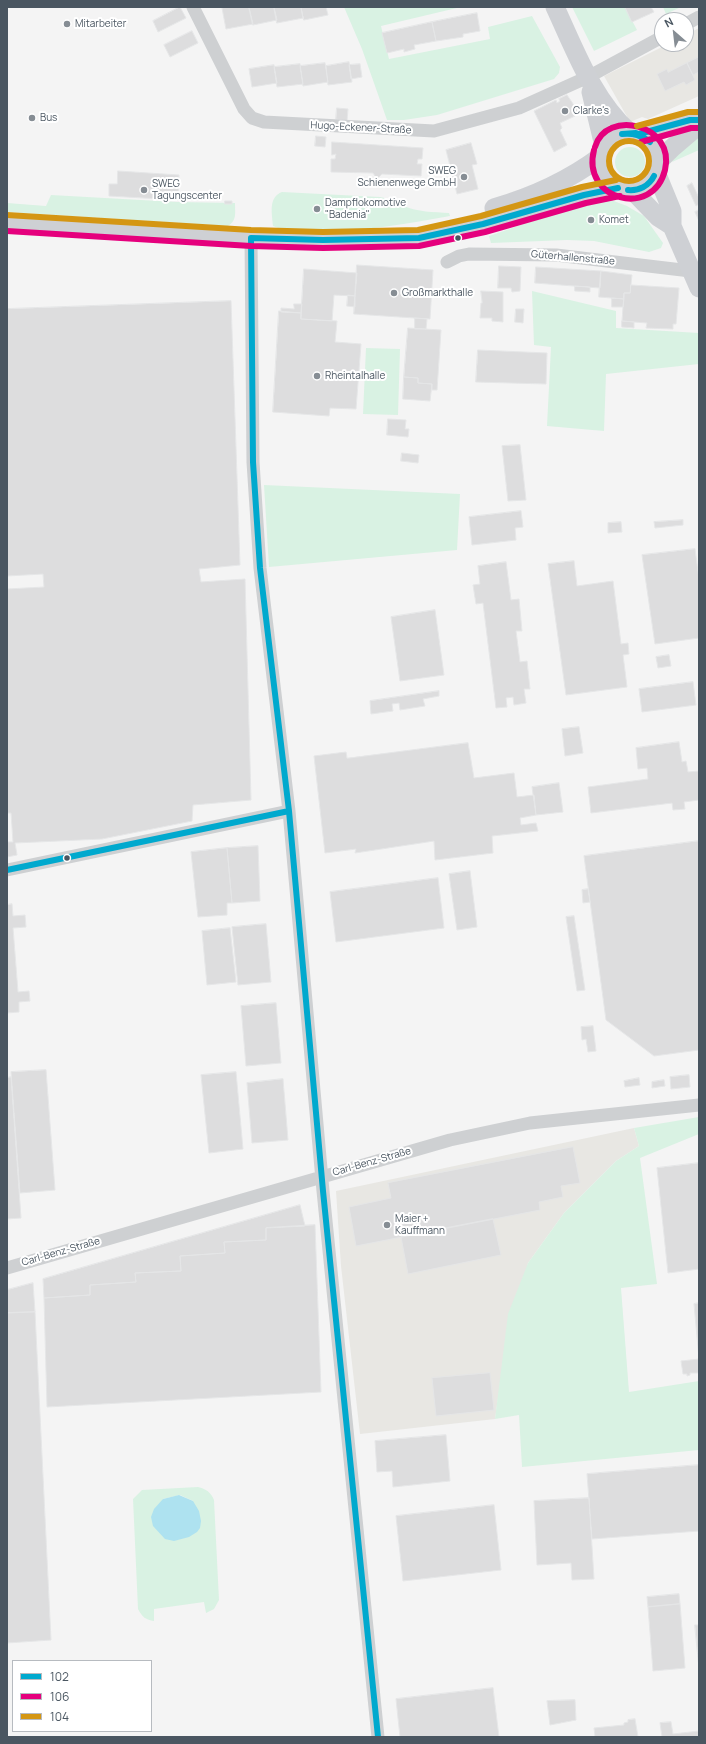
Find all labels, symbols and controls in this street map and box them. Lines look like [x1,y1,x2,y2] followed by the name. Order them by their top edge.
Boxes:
[654,12,694,52] north arrow
[662,13,676,30] text: N
[75,18,126,30] place label: Mitarbeiter
[62,19,72,29] marker: Mitarbeiter
[573,105,609,117] place label: Clarke's
[560,106,570,116] marker: Clarke's
[40,112,57,124] place label: Bus
[27,113,37,123] marker: Bus
[310,119,412,137] street label: Hugo-Eckener-Straße
[357,165,456,188] place label: SWEG Schienenwege GmbH
[459,172,469,182] marker: SWEG Schienenwege GmbH
[152,178,222,202] place label: SWEG Tagungscenter
[139,185,149,195] marker: SWEG Tagungscenter
[325,197,406,220] place label: Dampflokomotive "Badenia"
[312,204,322,214] marker: Dampflokomotive "Badenia"
[599,214,629,226] place label: Komet
[586,215,596,225] marker: Komet
[453,233,463,243] unlabelled marker
[531,248,615,268] street label: Güterhallenstraße
[402,287,473,299] place label: Großmarkthalle
[389,288,399,298] marker: Großmarkthalle
[325,370,385,382] place label: Rheintalhalle
[312,371,322,381] marker: Rheintalhalle
[62,853,72,863] unlabelled marker
[331,1145,413,1179] street label: Carl-Benz-Straße
[395,1213,445,1236] place label: Maier + Kauffmann
[382,1220,392,1230] marker: Maier + Kauffmann
[20,1235,102,1269] street label: Carl-Benz-Straße
[12,1660,152,1732] legend
[50,1668,69,1685] text: 102
[50,1688,69,1705] text: 106
[50,1708,69,1725] text: 104

